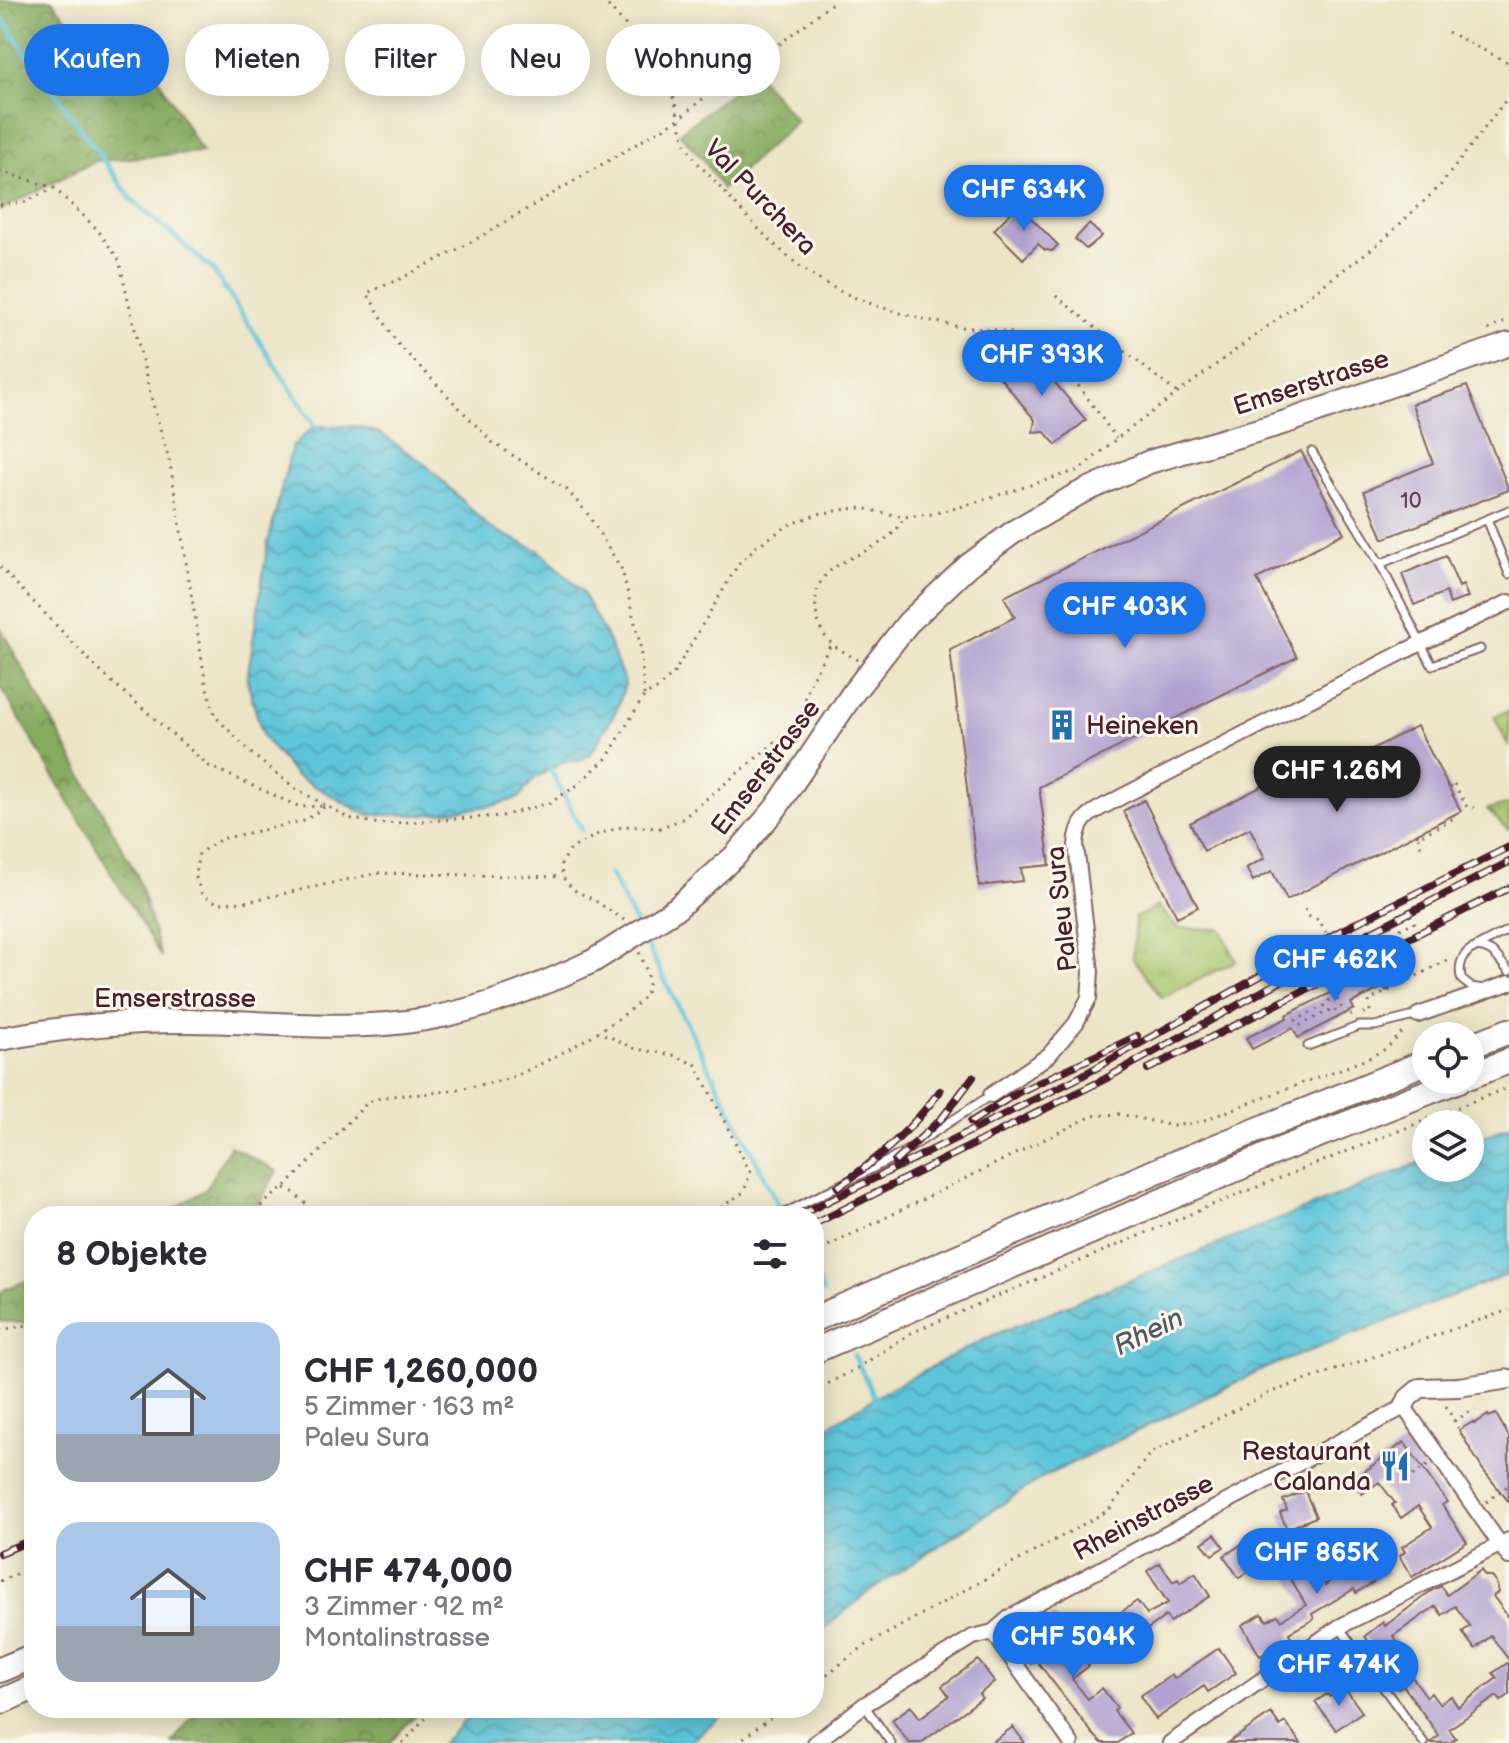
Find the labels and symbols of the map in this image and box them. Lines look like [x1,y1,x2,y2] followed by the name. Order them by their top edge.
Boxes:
[697,134,823,262] street label: Val Purchera
[941,165,1107,233] pin: CHF 634K
[959,330,1125,398] pin: CHF 393K
[1230,344,1393,423] street label: Emserstrasse
[1400,488,1422,515] house number: 10
[1042,582,1208,650] pin: CHF 403K
[705,694,827,842] street label: Emserstrasse
[1045,708,1079,742] building icon: Heineken
[1086,711,1199,742] place label: Heineken
[1245,746,1429,814] pin: CHF 1.26M
[1040,845,1084,973] street label: Paleu Sura
[1252,935,1418,1003] pin: CHF 462K
[94,984,256,1015] street label: Emserstrasse
[1108,1301,1189,1363] water label: Rhein
[1242,1437,1371,1498] place label: Restaurant Calanda
[1378,1449,1412,1483] restaurant icon: Restaurant Calanda
[1068,1468,1219,1568] street label: Rheinstrasse
[1234,1528,1400,1596] pin: CHF 865K
[990,1612,1156,1680] pin: CHF 504K
[1256,1640,1422,1708] pin: CHF 474K

